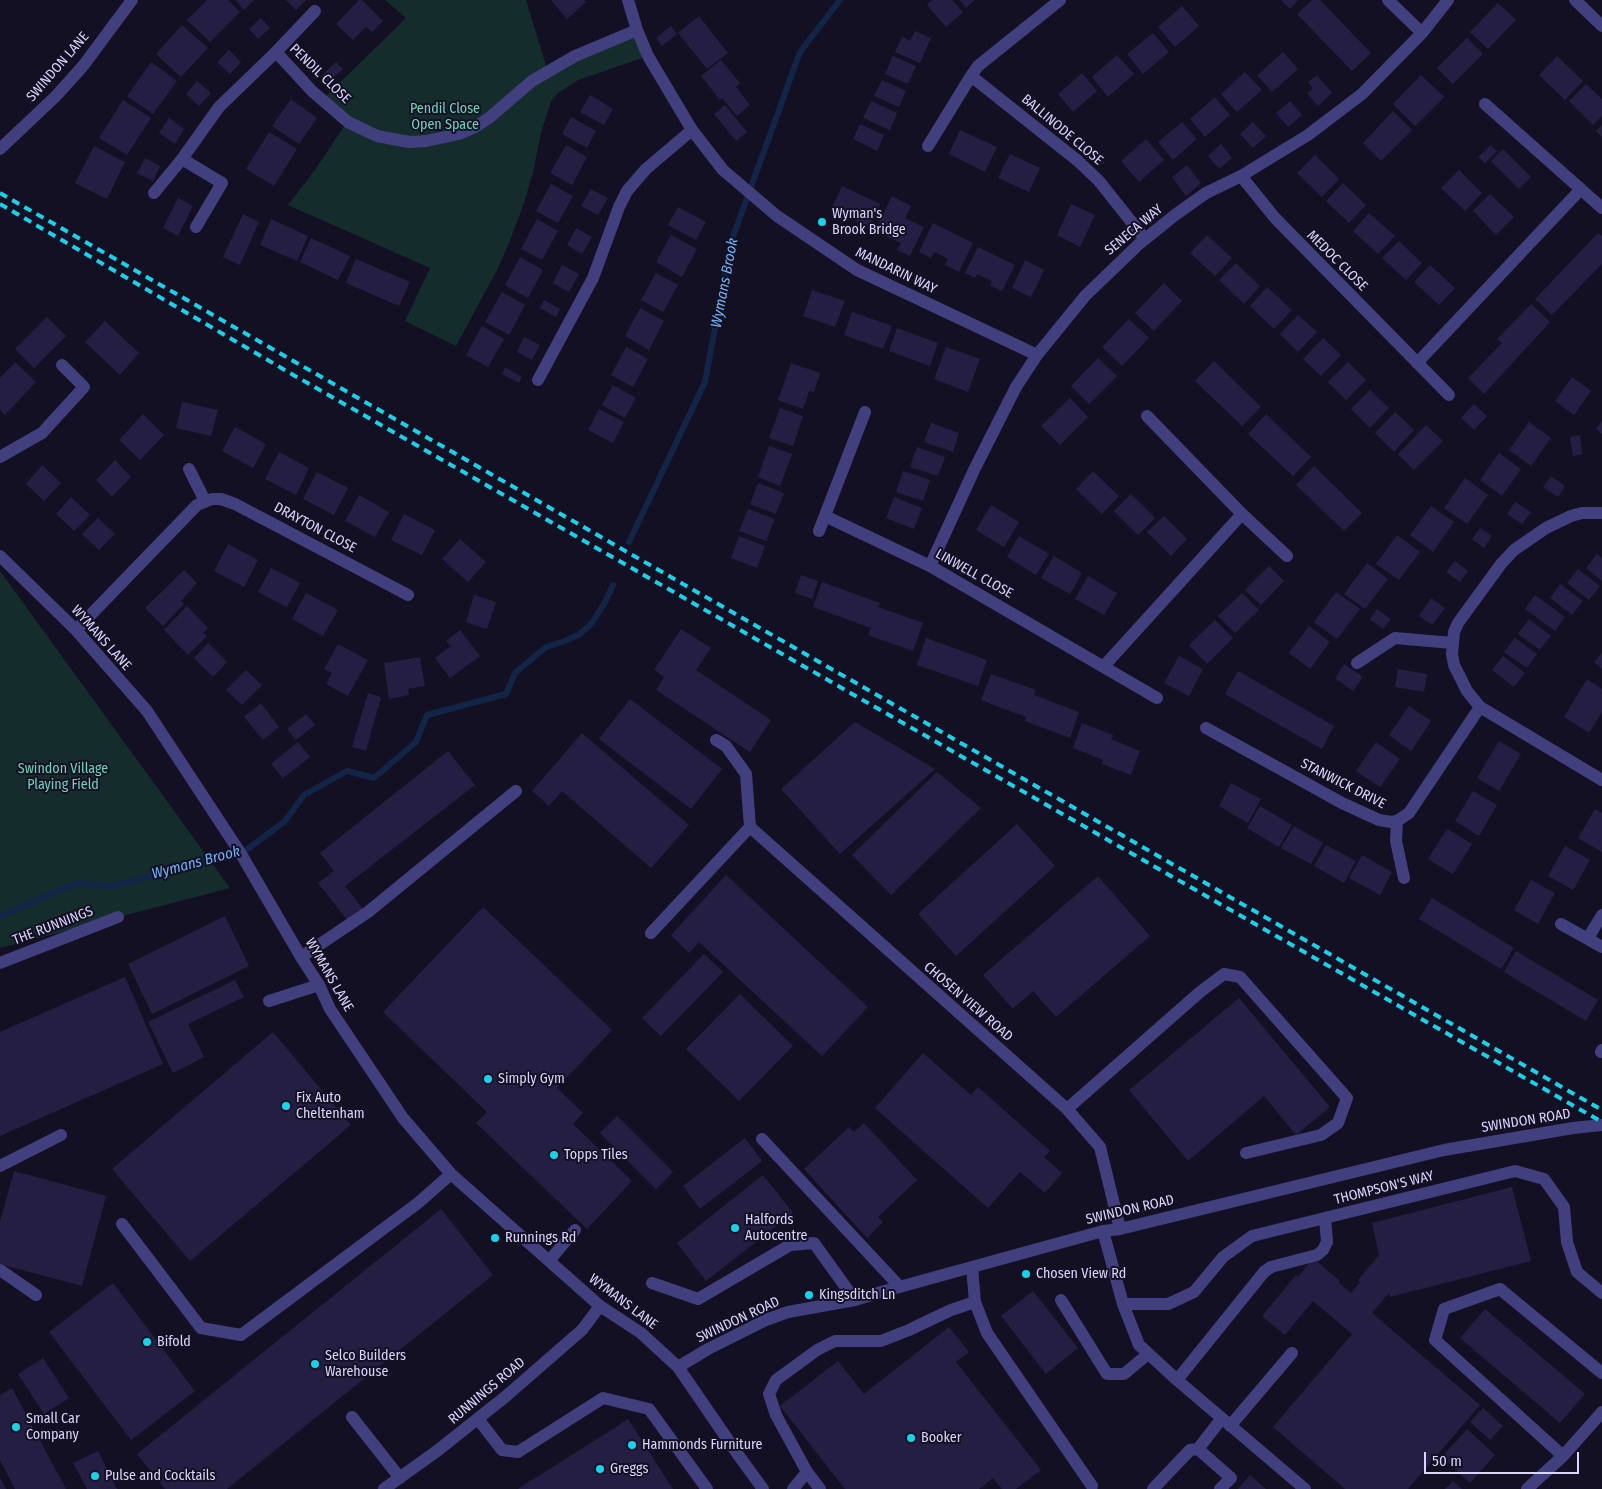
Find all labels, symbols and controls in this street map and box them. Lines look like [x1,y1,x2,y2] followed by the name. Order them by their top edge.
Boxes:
[23,29,93,105] street label: SWINDON LANE
[286,41,354,107] street label: PENDIL CLOSE
[1018,91,1106,169] street label: BALLINODE CLOSE
[410,101,480,134] park label: Pendil Close Open Space
[1102,201,1166,259] street label: SENECA WAY
[832,206,906,238] place label: Wyman's Brook Bridge
[816,216,828,228] marker: Wyman's Brook Bridge
[1303,227,1371,295] street label: MEDOC CLOSE
[708,237,742,329] water label: Wymans Brook
[853,244,939,298] street label: MANDARIN WAY
[271,499,359,557] street label: DRAYTON CLOSE
[932,546,1016,602] street label: LINWELL CLOSE
[67,602,135,674] street label: WYMANS LANE
[1298,755,1388,813] street label: STANWICK DRIVE
[18,761,108,794] park label: Swindon Village Playing Field
[150,843,242,883] water label: Wymans Brook
[10,903,96,949] street label: THE RUNNINGS
[301,935,357,1015] street label: WYMANS LANE
[920,959,1016,1045] street label: CHOSEN VIEW ROAD
[498,1071,565,1087] place label: Simply Gym
[482,1073,494,1085] marker: Simply Gym
[296,1090,365,1122] place label: Fix Auto Cheltenham
[280,1100,292,1112] marker: Fix Auto Cheltenham
[1480,1106,1572,1136] street label: SWINDON ROAD
[564,1147,628,1163] place label: Topps Tiles
[548,1149,560,1161] marker: Topps Tiles
[1332,1167,1436,1209] street label: THOMPSON'S WAY
[1084,1192,1176,1228] street label: SWINDON ROAD
[745,1212,807,1244] place label: Halfords Autocentre
[729,1222,741,1234] marker: Halfords Autocentre
[505,1230,576,1246] place label: Runnings Rd
[489,1232,501,1244] marker: Runnings Rd
[1036,1266,1126,1282] place label: Chosen View Rd
[1020,1268,1032,1280] marker: Chosen View Rd
[585,1271,661,1333] street label: WYMANS LANE
[819,1287,895,1303] place label: Kingsditch Ln
[803,1289,815,1301] marker: Kingsditch Ln
[694,1293,782,1347] street label: SWINDON ROAD
[157,1334,191,1350] place label: Bifold
[141,1336,153,1348] marker: Bifold
[325,1348,406,1380] place label: Selco Builders Warehouse
[445,1354,529,1428] street label: RUNNINGS ROAD
[309,1358,321,1370] marker: Selco Builders Warehouse
[26,1411,80,1444] place label: Small Car Company
[10,1421,22,1433] marker: Small Car Company
[921,1430,962,1446] place label: Booker
[905,1432,917,1444] marker: Booker
[642,1437,762,1453] place label: Hammonds Furniture
[626,1439,638,1451] marker: Hammonds Furniture
[1427,1442,1582,1474] scale bar
[1432,1452,1462,1470] text: 50 m
[610,1461,648,1477] place label: Greggs
[594,1463,606,1475] marker: Greggs
[105,1468,215,1484] place label: Pulse and Cocktails
[89,1470,101,1482] marker: Pulse and Cocktails

